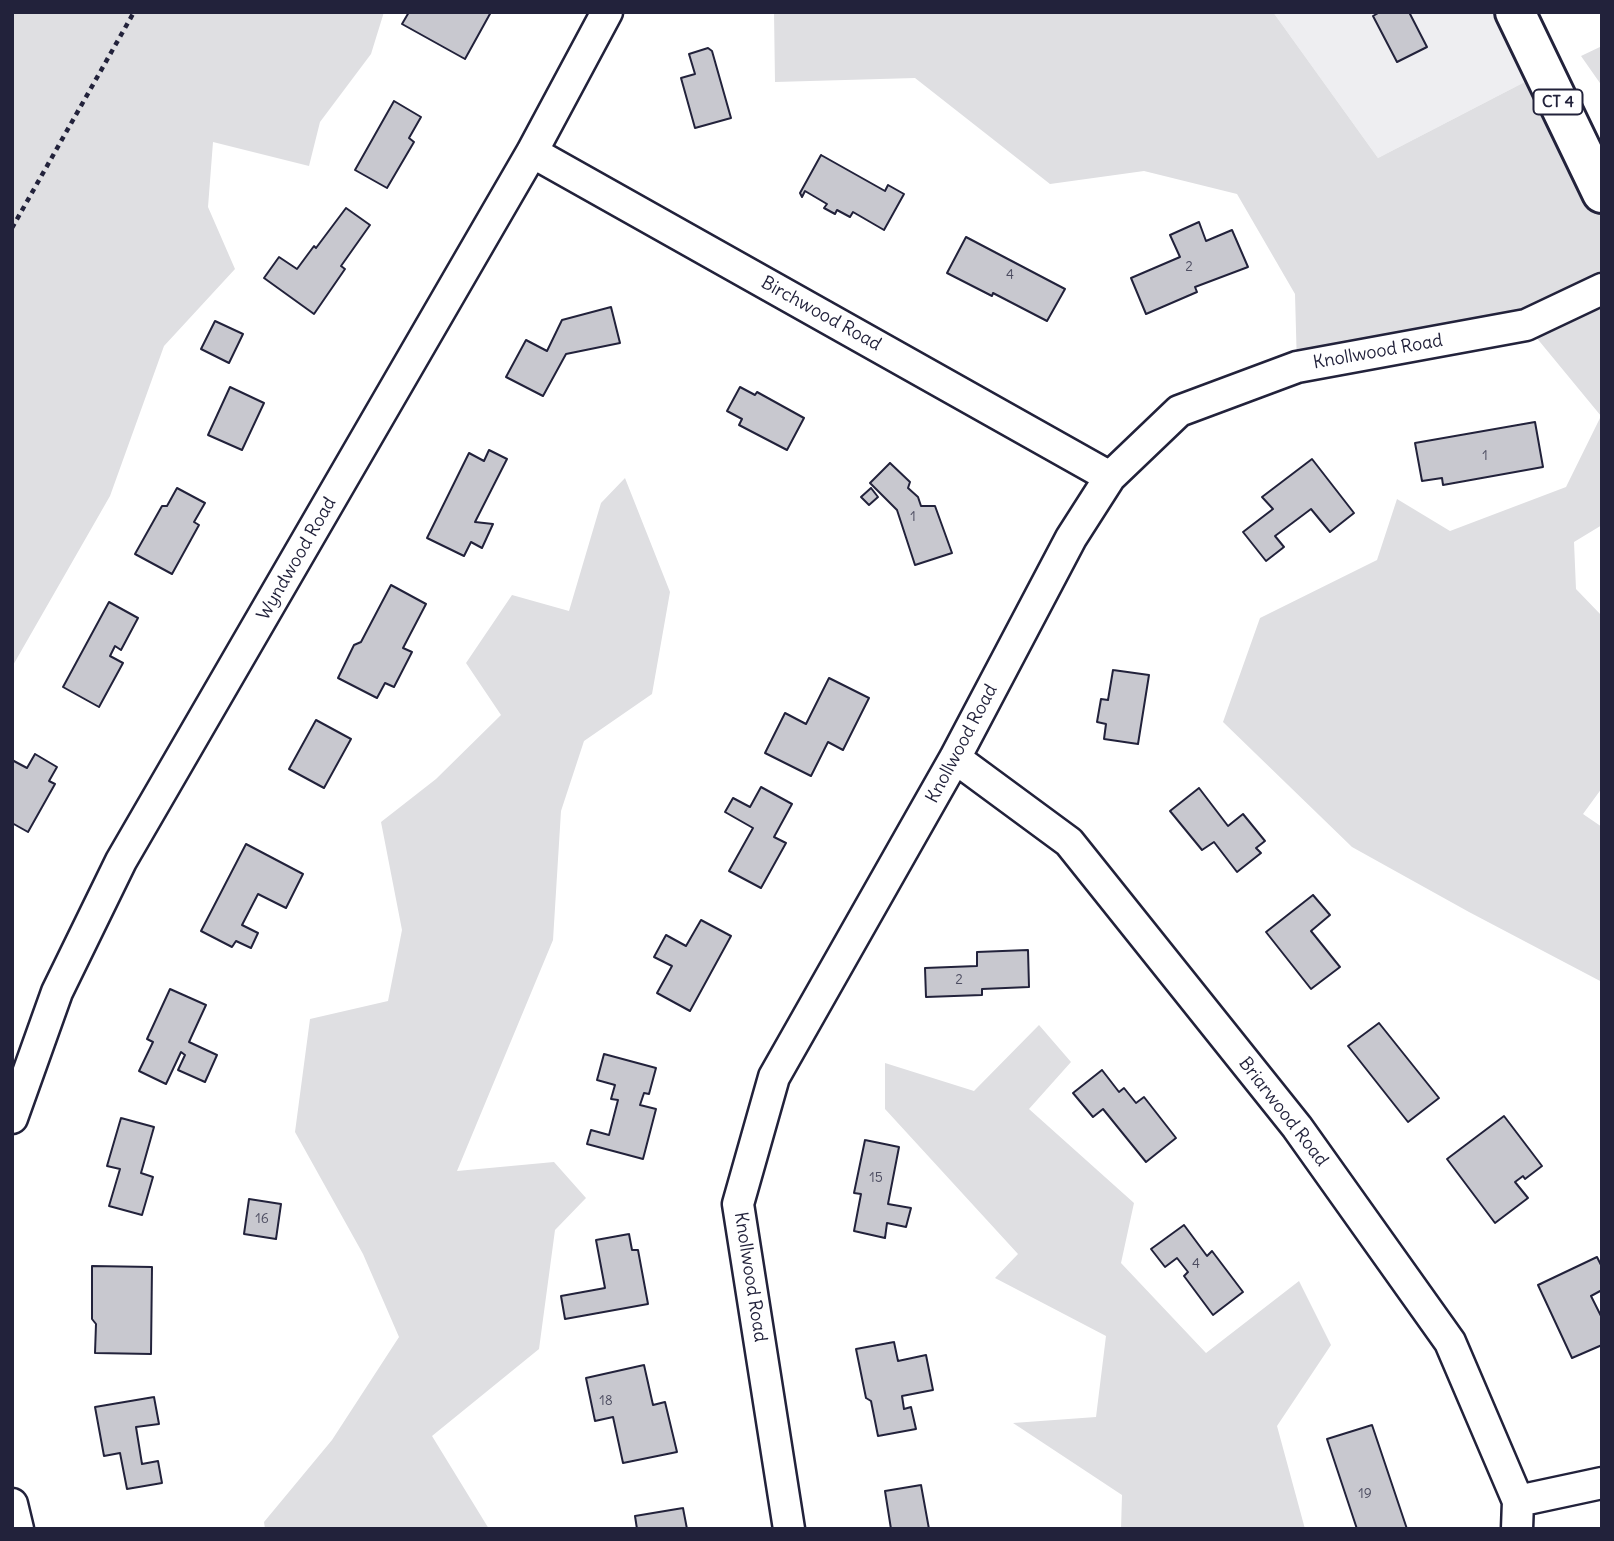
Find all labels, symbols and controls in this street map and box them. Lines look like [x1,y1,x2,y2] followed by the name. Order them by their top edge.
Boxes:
[1534,90,1582,114] road number: CT 4
[1185,259,1193,275] house number: 2
[1006,267,1014,283] house number: 4
[757,272,885,356] street label: Birchwood Road
[1312,330,1444,374] street label: Knollwood Road
[1482,448,1488,464] house number: 1
[253,494,341,624] street label: Wyndwood Road
[910,509,916,525] house number: 1
[922,681,1002,807] street label: Knollwood Road
[955,972,963,988] house number: 2
[1234,1053,1332,1171] street label: Briarwood Road
[869,1170,883,1186] house number: 15
[255,1211,269,1227] house number: 16
[729,1211,771,1343] street label: Knollwood Road
[1192,1256,1200,1272] house number: 4
[599,1393,613,1409] house number: 18
[1358,1486,1372,1502] house number: 19

